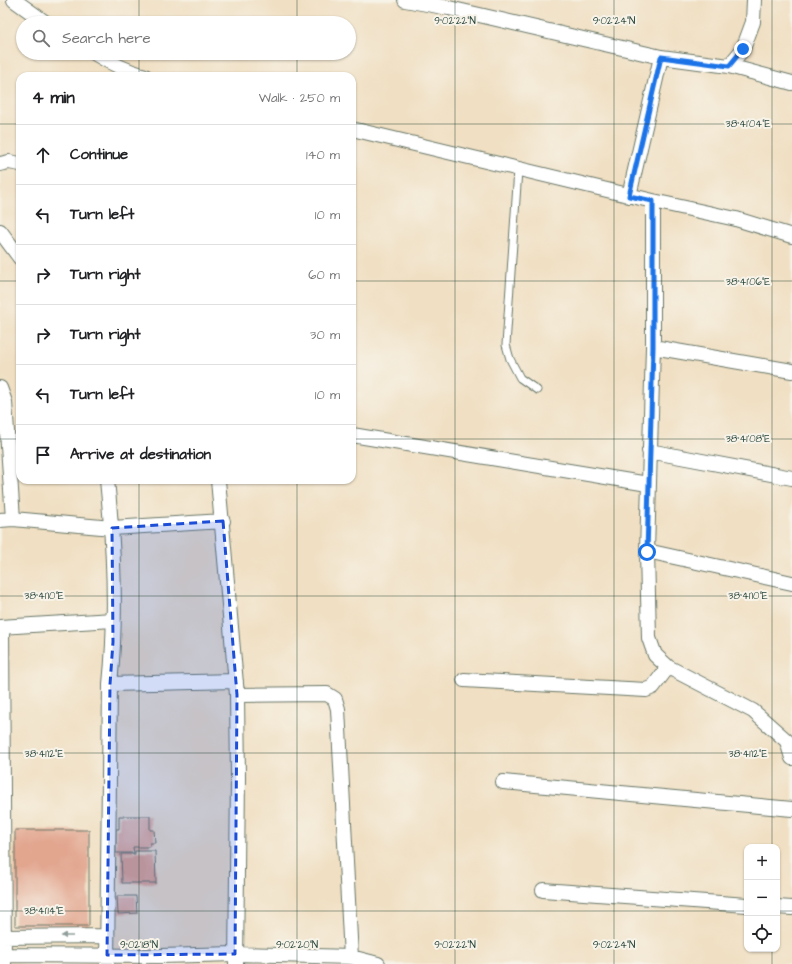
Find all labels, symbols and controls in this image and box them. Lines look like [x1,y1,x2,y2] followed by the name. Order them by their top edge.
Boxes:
[434,14,476,28] text: 9°02'22"N
[593,14,635,28] text: 9°02'24"N
[16,16,356,60] search box
[30,27,52,49] icon: search
[62,28,151,49] text: Search here
[734,40,752,58] route end
[32,86,75,110] text: 4 min
[259,89,340,107] text: Walk · 250 m
[726,117,771,131] text: 38°41'04"E
[32,144,54,166] icon: ahead
[70,144,128,165] text: Continue
[306,146,340,164] text: 140 m
[32,204,54,226] icon: left
[70,204,134,225] text: Turn left
[315,206,340,224] text: 10 m
[32,264,54,286] icon: right
[70,264,141,285] text: Turn right
[308,266,340,284] text: 60 m
[726,275,770,289] text: 38°41'06"E
[32,324,54,346] icon: right
[70,324,141,345] text: Turn right
[310,326,340,344] text: 30 m
[32,384,54,406] icon: left
[70,384,134,405] text: Turn left
[315,386,340,404] text: 10 m
[726,432,770,446] text: 38°41'08"E
[32,444,54,466] icon: arrive
[70,444,211,465] text: Arrive at destination
[638,543,656,561] route start
[24,589,64,603] text: 38°41'10"E
[728,589,768,603] text: 38°41'10"E
[25,747,63,761] text: 38°41'12"E
[729,747,767,761] text: 38°41'12"E
[744,844,780,952] map controls
[744,844,780,880] button: +
[744,880,780,916] button: −
[24,904,64,918] text: 38°41'14"E
[744,916,780,952] button: locate
[61,933,73,940] one-way arrow
[120,938,158,952] text: 9°02'18"N
[276,938,318,952] text: 9°02'20"N
[434,938,476,952] text: 9°02'22"N
[593,938,635,952] text: 9°02'24"N

